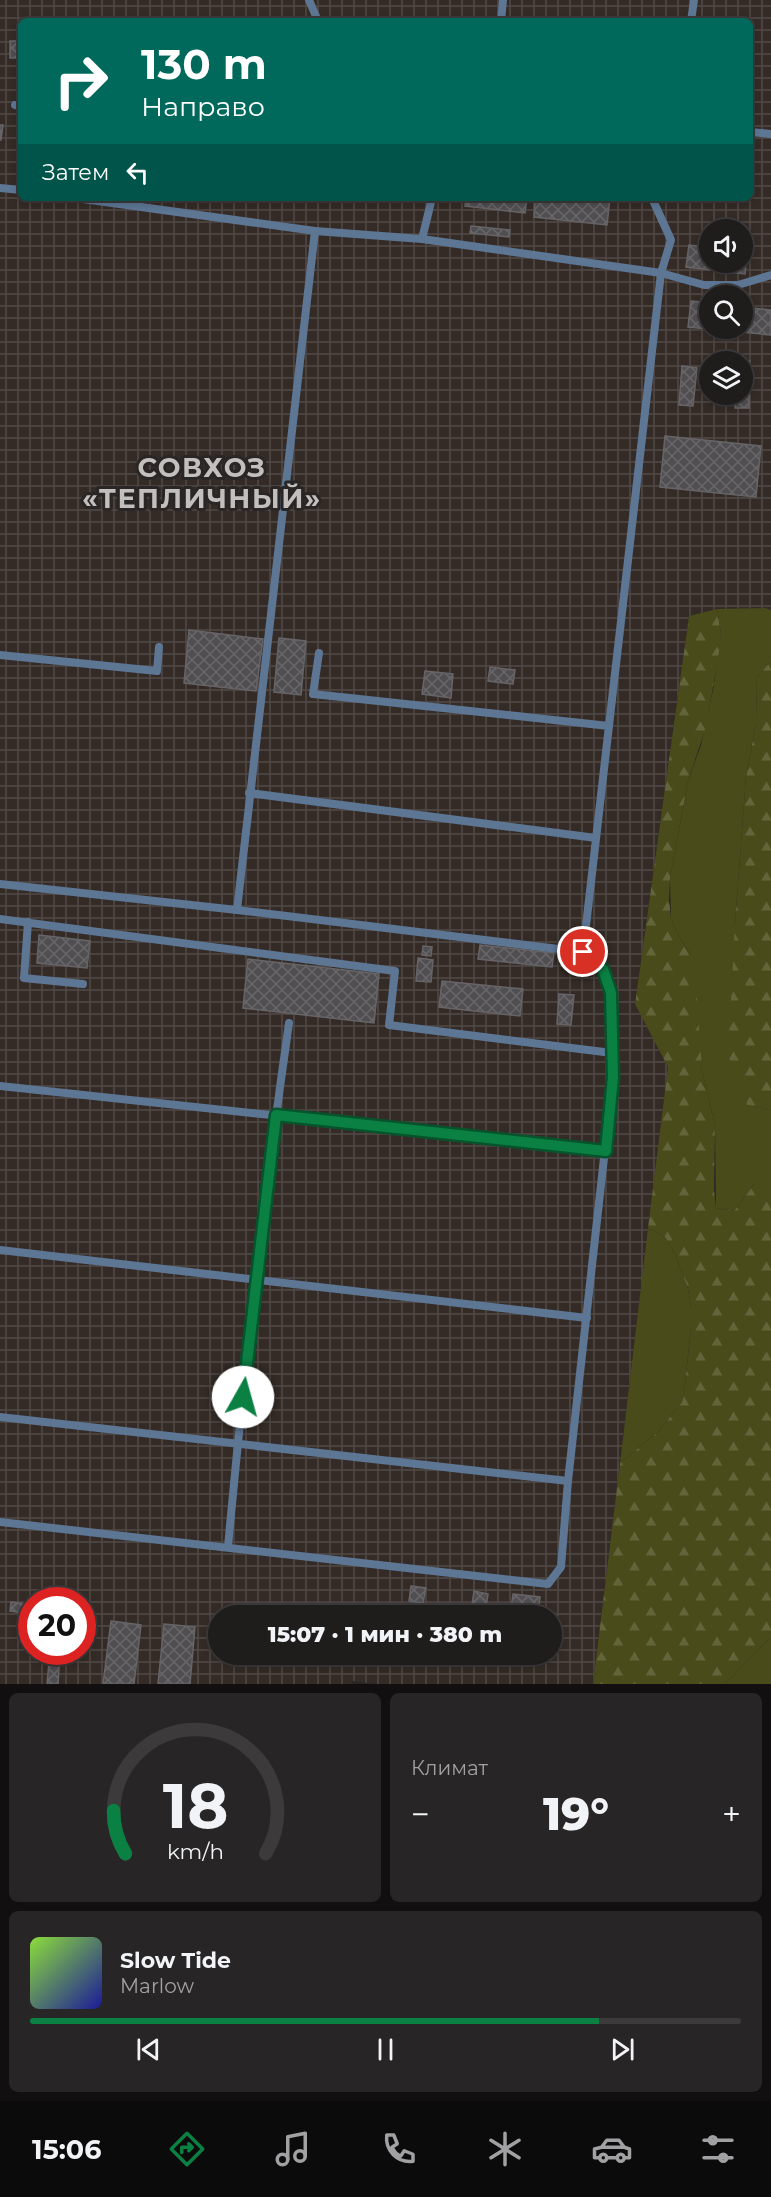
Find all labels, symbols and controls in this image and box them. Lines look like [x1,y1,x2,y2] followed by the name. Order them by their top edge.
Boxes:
[141,38,267,90] text: 130 m
[42,42,120,120] icon: right
[141,90,265,123] text: Направо
[121,156,154,189] icon: left
[42,159,109,186] text: Затем
[699,219,753,405] map controls
[699,219,753,273] button: sound
[699,285,753,339] button: search
[699,351,753,405] button: layers
[82,451,322,515] district label: СОВХОЗ «ТЕПЛИЧНЫЙ»
[557,926,608,977] pin
[566,935,599,968] icon: arrive
[211,1365,275,1429] position arrow
[18,1587,96,1665] speed limit sign: 20
[268,1621,502,1648] text: 15:07 · 1 мин · 380 m
[411,1756,488,1780] text: Климат
[162,1768,228,1844] text: 18
[543,1786,609,1841] text: 19°
[411,1794,430,1834] text: −
[722,1794,741,1834] text: +
[166,1839,224,1865] text: km/h
[120,1947,231,1974] text: Slow Tide
[120,1974,194,1998] text: Marlow
[132,2033,165,2066] icon: previous
[369,2033,402,2066] icon: pause
[606,2033,639,2066] icon: next
[166,2128,208,2170] icon: directions
[272,2128,314,2170] icon: music
[378,2128,420,2170] icon: phone
[484,2128,526,2170] icon: climate
[591,2128,633,2170] icon: car
[697,2128,739,2170] icon: filters
[32,2133,101,2166] text: 15:06

